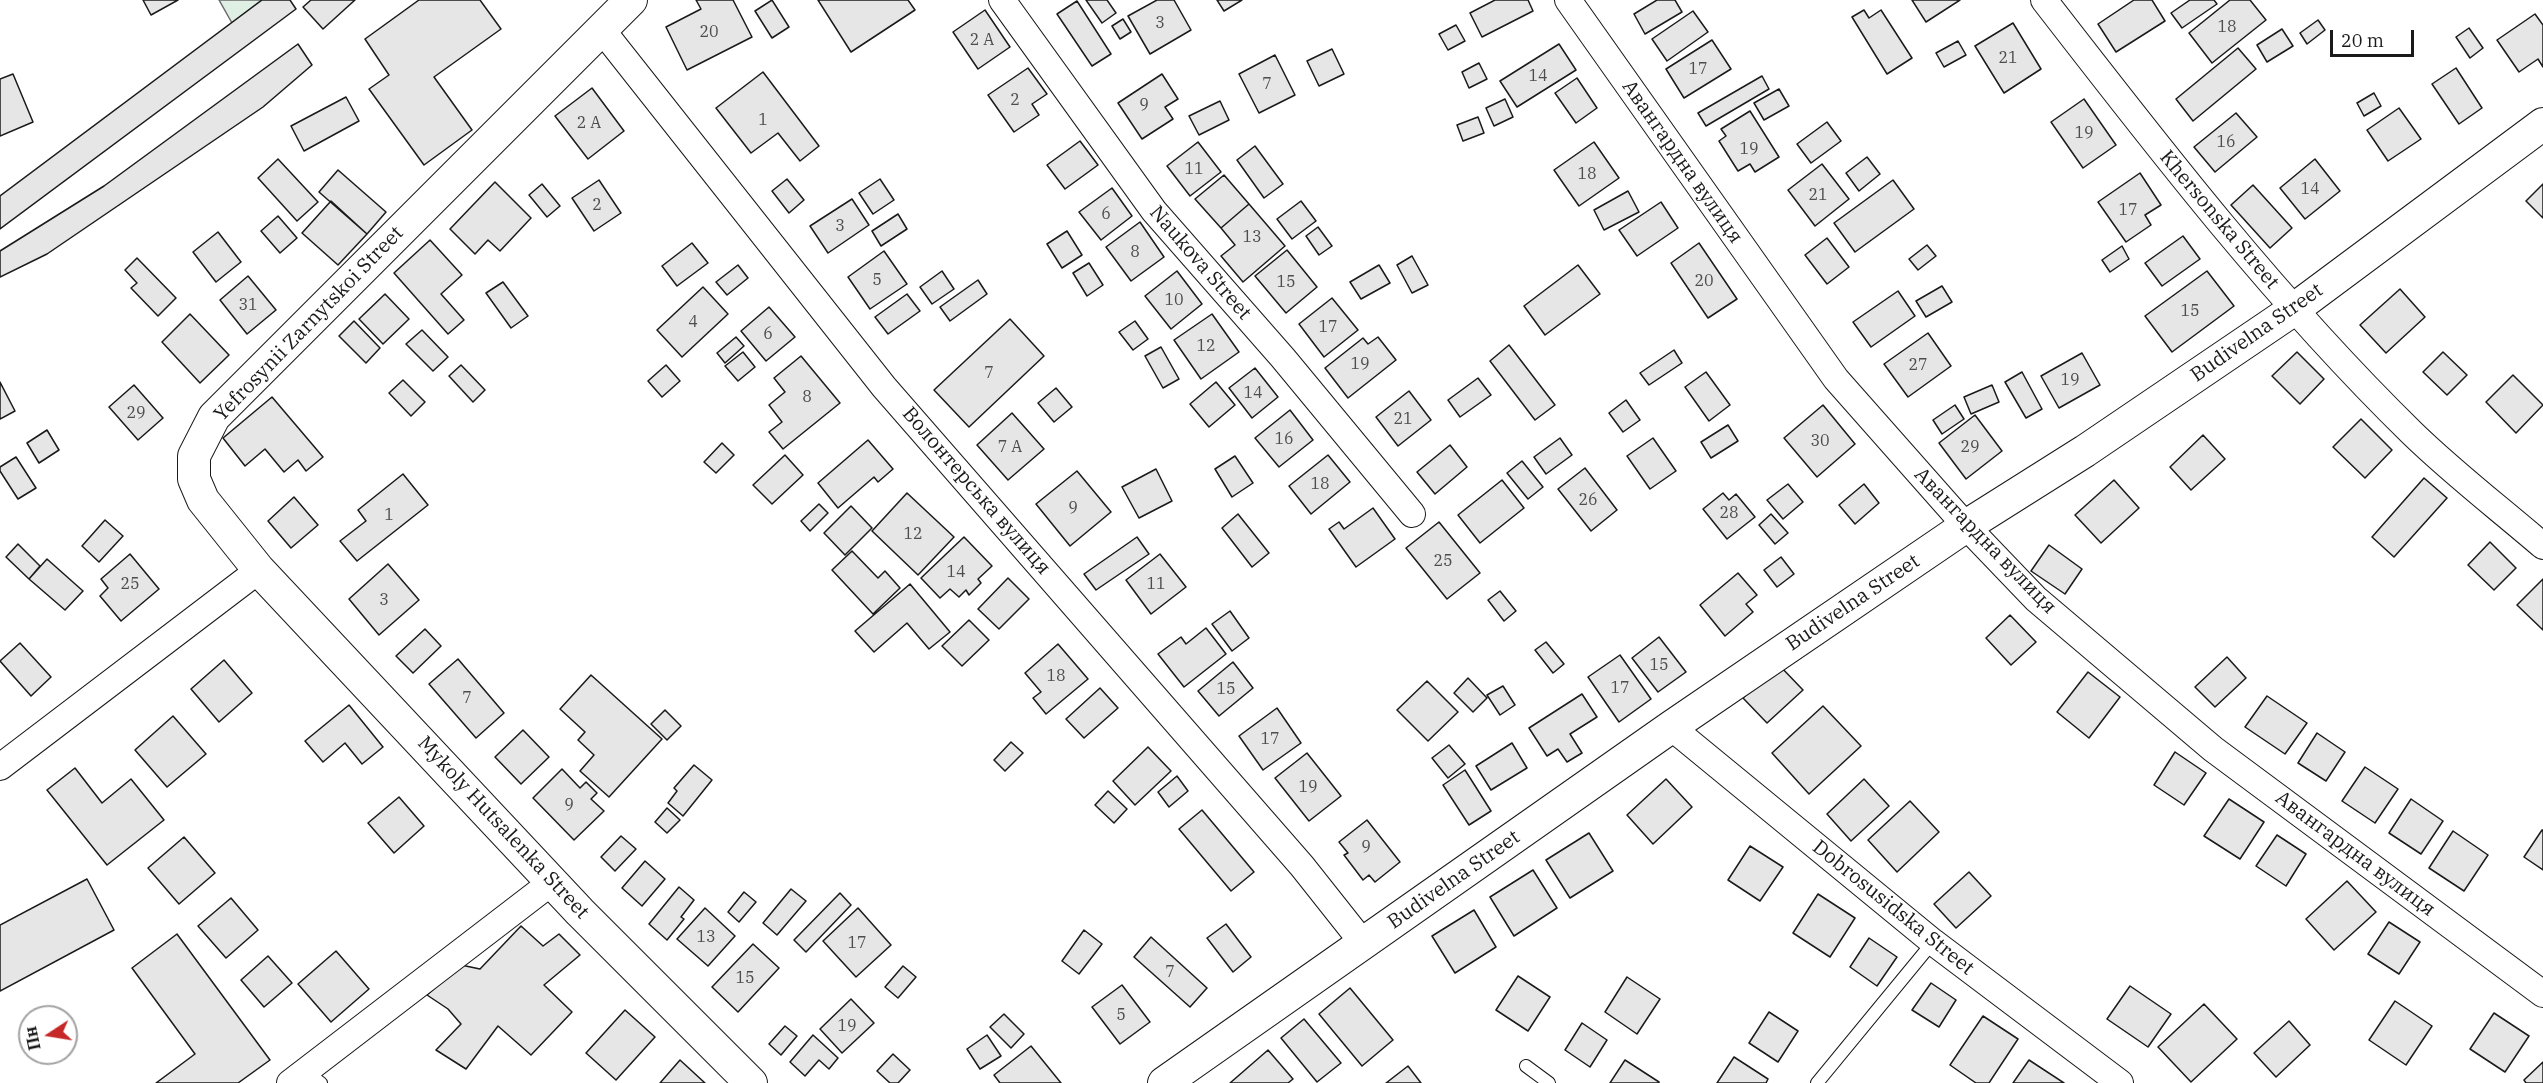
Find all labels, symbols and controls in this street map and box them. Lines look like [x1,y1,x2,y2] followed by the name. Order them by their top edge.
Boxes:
[1155,13,1165,33] house number: 3
[2217,17,2237,37] house number: 18
[2333,18,2417,56] scale bar
[699,22,719,42] house number: 20
[2341,29,2384,52] text: 20 m
[970,30,994,50] house number: 2 А
[1998,48,2018,68] house number: 21
[1688,59,1708,79] house number: 17
[1528,66,1548,86] house number: 14
[1262,74,1272,94] house number: 7
[1617,76,1747,248] street label: Авангардна вулиця
[1010,90,1020,110] house number: 2
[1139,95,1149,115] house number: 9
[758,110,768,130] house number: 1
[577,113,601,133] house number: 2 А
[2074,123,2094,143] house number: 19
[2216,132,2236,152] house number: 16
[1739,139,1759,159] house number: 19
[2154,146,2284,294] street label: Khersonska Street
[1184,159,1204,179] house number: 11
[1577,164,1597,184] house number: 18
[2300,179,2320,199] house number: 14
[1808,185,1828,205] house number: 21
[592,195,602,215] house number: 2
[2118,200,2138,220] house number: 17
[1144,201,1256,325] street label: Naukova Street
[1101,204,1111,224] house number: 6
[835,216,845,236] house number: 3
[209,222,409,426] street label: Yefrosynii Zarnytskoi Street
[1242,227,1262,247] house number: 13
[1130,242,1140,262] house number: 8
[872,270,882,290] house number: 5
[1694,271,1714,291] house number: 20
[1276,272,1296,292] house number: 15
[2186,279,2328,387] street label: Budivelna Street
[1164,290,1184,310] house number: 10
[238,295,258,315] house number: 31
[2180,301,2200,321] house number: 15
[688,312,698,332] house number: 4
[1318,317,1338,337] house number: 17
[763,324,773,344] house number: 6
[1196,336,1216,356] house number: 12
[1350,354,1370,374] house number: 19
[1908,355,1928,375] house number: 27
[984,363,994,383] house number: 7
[2060,370,2080,390] house number: 19
[1243,383,1263,403] house number: 14
[802,387,812,407] house number: 8
[897,402,1055,580] street label: Волонтерська вулиця
[126,403,146,423] house number: 29
[1393,409,1413,429] house number: 21
[1274,429,1294,449] house number: 16
[1810,431,1830,451] house number: 30
[998,437,1022,457] house number: 7 А
[1960,437,1980,457] house number: 29
[1909,463,2061,619] street label: Авангардна вулиця
[1310,474,1330,494] house number: 18
[1578,490,1598,510] house number: 26
[1068,498,1078,518] house number: 9
[1719,503,1739,523] house number: 28
[384,505,394,525] house number: 1
[903,524,923,544] house number: 12
[1782,550,1924,656] street label: Budivelna Street
[1433,551,1453,571] house number: 25
[946,562,966,582] house number: 14
[120,574,140,594] house number: 25
[1146,574,1166,594] house number: 11
[379,590,389,610] house number: 3
[1649,655,1669,675] house number: 15
[1046,666,1066,686] house number: 18
[1610,678,1630,698] house number: 17
[1216,679,1236,699] house number: 15
[462,688,472,708] house number: 7
[1260,729,1280,749] house number: 17
[412,732,594,924] street label: Mykoly Hutsalenka Street
[1298,777,1318,797] house number: 19
[2270,786,2440,922] street label: Авангардна вулиця
[564,795,574,815] house number: 9
[1383,826,1525,934] street label: Budivelna Street
[1807,835,1979,981] street label: Dobrosusidska Street
[1361,837,1371,857] house number: 9
[696,927,716,947] house number: 13
[847,933,867,953] house number: 17
[1165,962,1175,982] house number: 7
[735,968,755,988] house number: 15
[18,1005,78,1065] north arrow
[1116,1005,1126,1025] house number: 5
[837,1016,857,1036] house number: 19
[20,1025,45,1052] text: Пн

